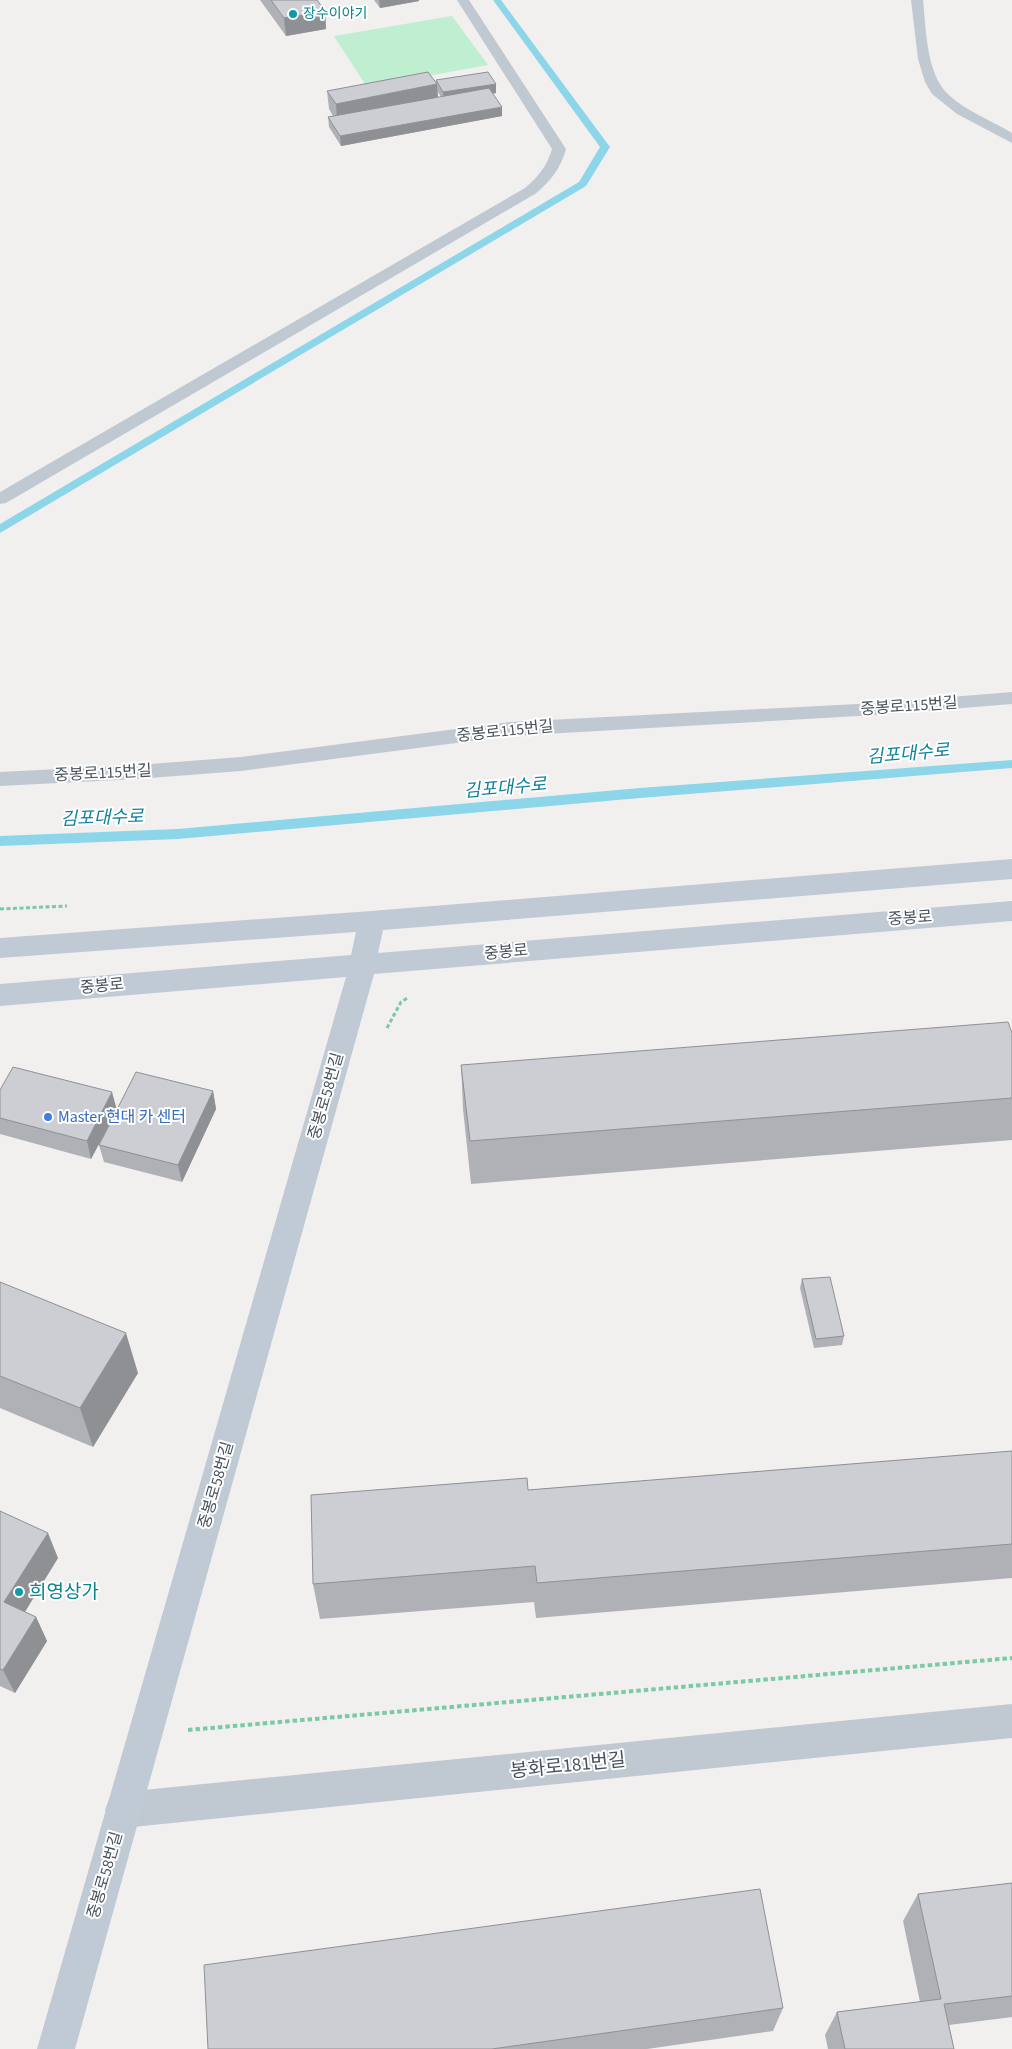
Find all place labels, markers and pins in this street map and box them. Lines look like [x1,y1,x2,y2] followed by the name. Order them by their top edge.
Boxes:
[303,4,367,24] place label: 장수이야기
[287,8,299,20] marker: 장수이야기
[58,1106,186,1128] place label: Master 현대 카 센터
[42,1111,54,1123] marker: Master 현대 카 센터
[29,1579,99,1606] place label: 희영상가
[13,1586,25,1598] marker: 희영상가

